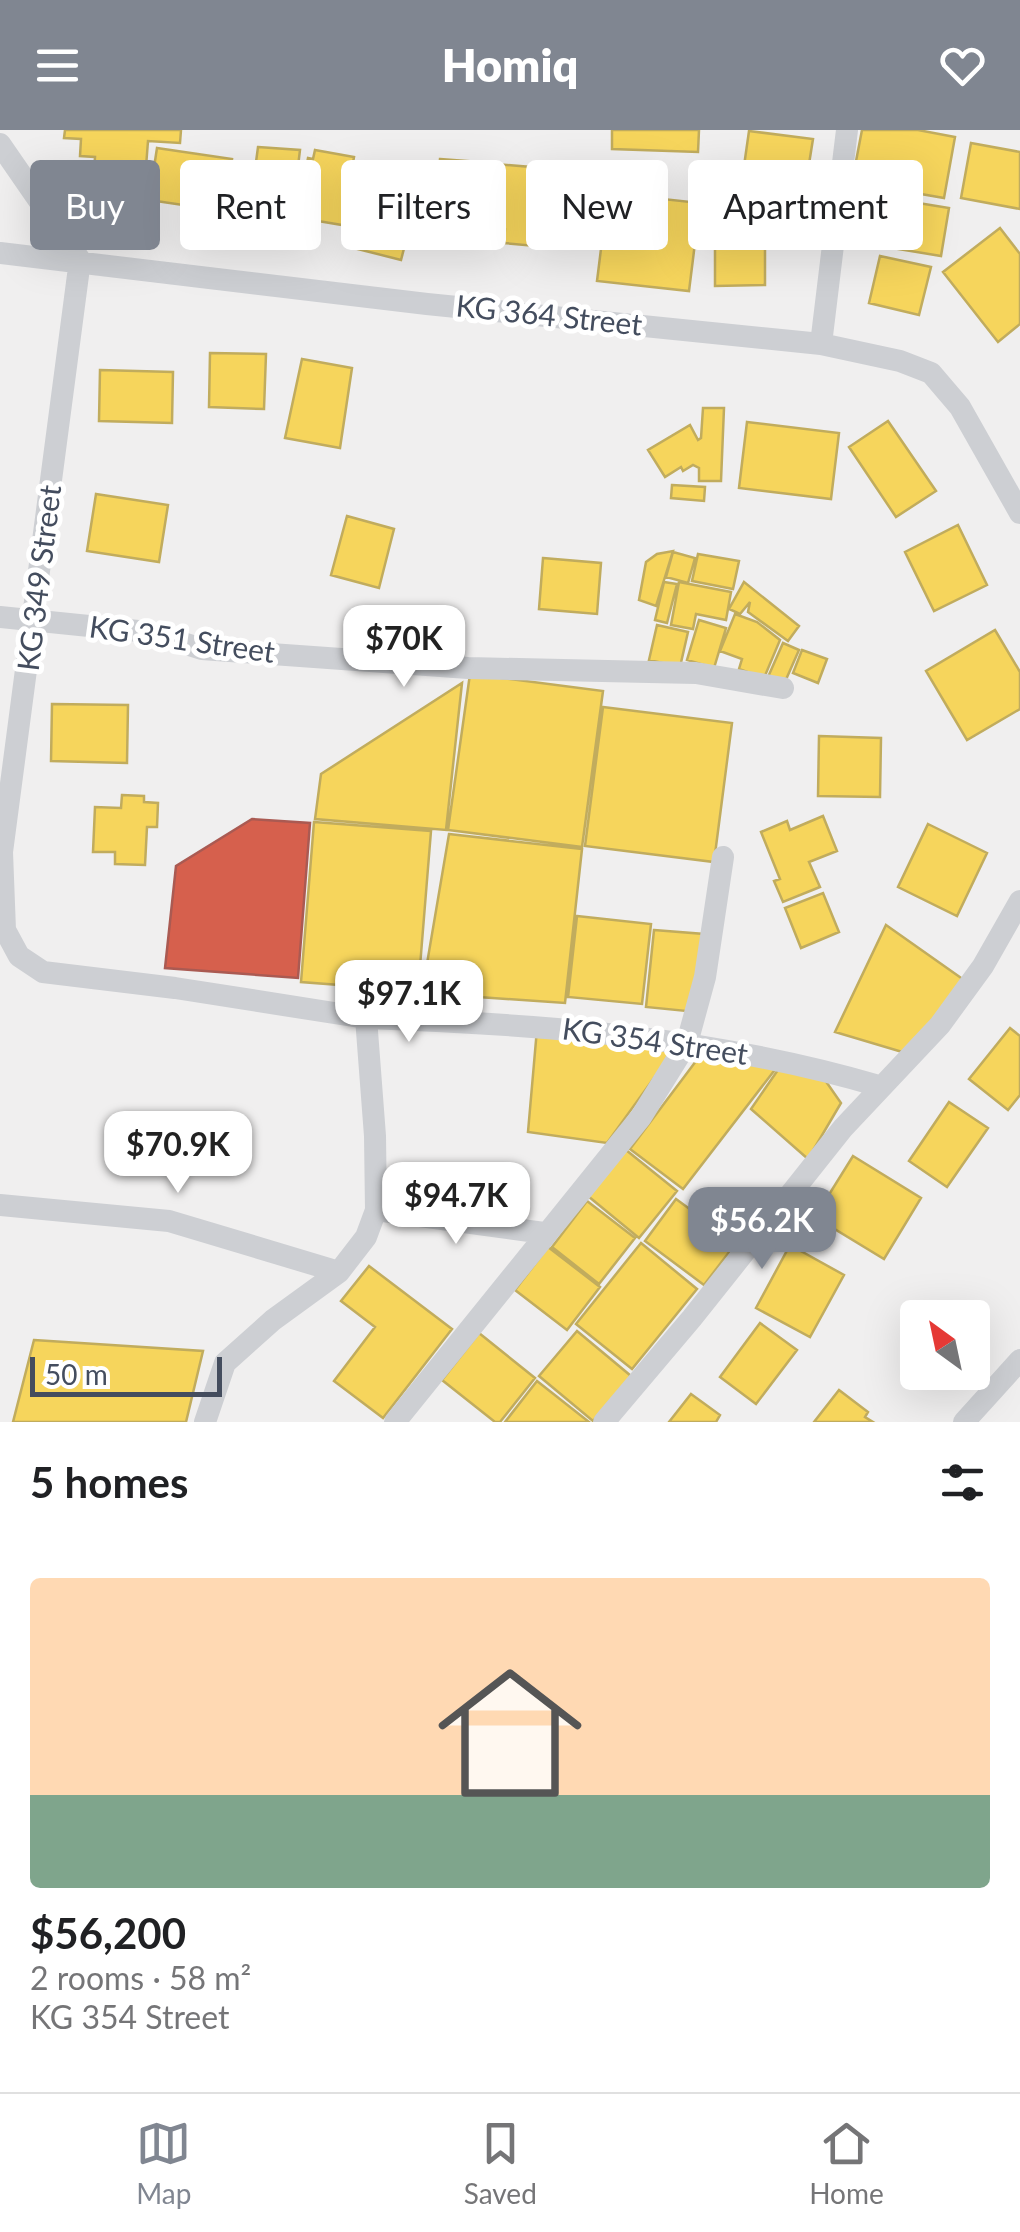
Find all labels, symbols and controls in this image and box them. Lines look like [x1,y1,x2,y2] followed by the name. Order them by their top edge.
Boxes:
[30,38,85,93] icon: menu
[442,38,578,92] text: Homiq
[935,38,990,93] icon: heart
[30,160,160,250] chip: Buy
[180,160,321,250] chip: Rent
[341,160,506,250] chip: Filters
[526,160,668,250] chip: New
[688,160,923,250] chip: Apartment
[454,286,644,342] street label: KG 364 Street
[9,482,67,673] street label: KG 349 Street
[345,605,463,690] pin: $70K
[87,607,278,669] street label: KG 351 Street
[365,618,443,657] text: $70K
[328,960,490,1045] pin: $97.1K
[357,973,461,1012] text: $97.1K
[560,1009,751,1071] street label: KG 354 Street
[97,1111,259,1196] pin: $70.9K
[126,1124,230,1163] text: $70.9K
[375,1162,537,1247] pin: $94.7K
[404,1175,508,1214] text: $94.7K
[681,1187,843,1272] pin: $56.2K
[710,1200,814,1239] text: $56.2K
[900,1300,990,1390] north arrow
[900,1300,990,1390] map controls
[30,1352,222,1396] scale bar
[45,1357,108,1391] text: 50 m
[935,1455,990,1510] icon: filters
[30,1457,188,1507] text: 5 homes
[420,1643,600,1823] icon: home
[30,1908,186,1958] text: $56,200
[30,1958,251,1997] text: 2 rooms · 58 m²
[30,1997,230,2036] text: KG 354 Street
[136,2116,191,2210] tab: Map
[464,2116,537,2210] tab: Saved
[809,2116,884,2210] tab: Home

